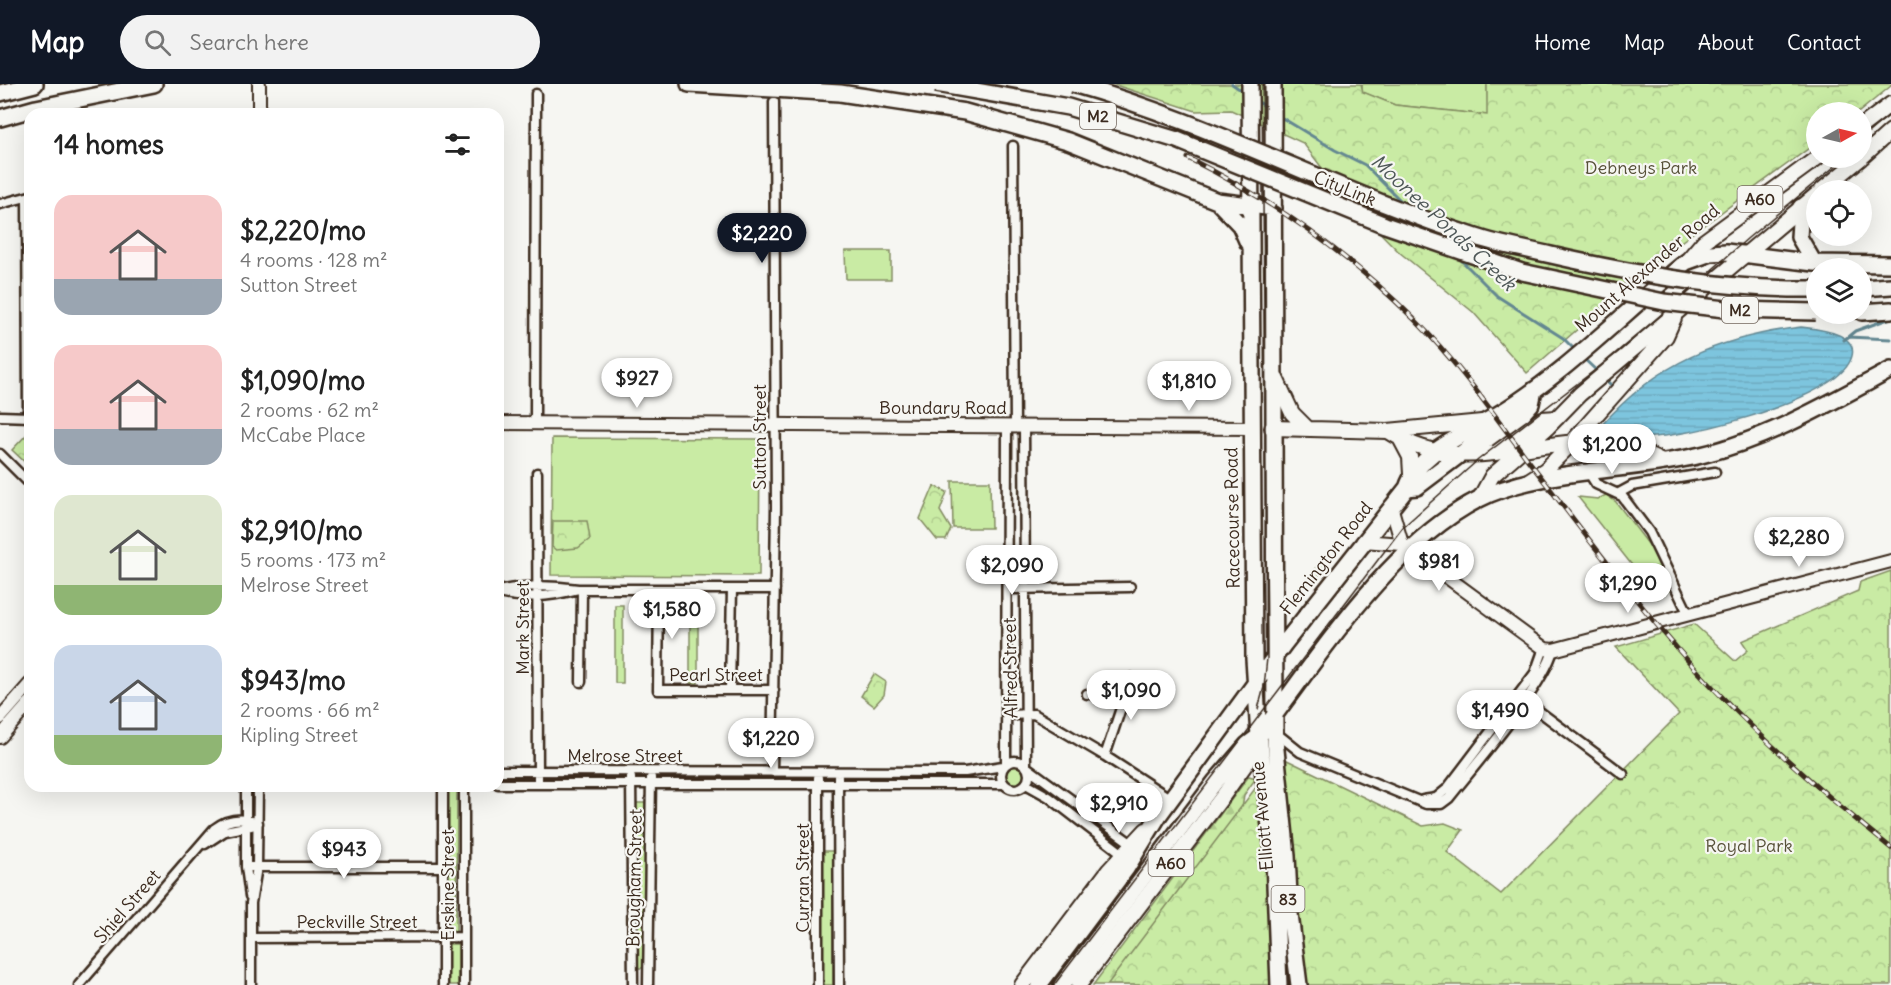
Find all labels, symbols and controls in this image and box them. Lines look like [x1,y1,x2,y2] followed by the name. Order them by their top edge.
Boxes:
[120,15,540,69] search box
[30,24,84,60] text: Map
[141,26,174,59] icon: search
[189,28,309,56] text: Search here
[1534,29,1591,56] text: Home
[1624,29,1665,56] text: Map
[1698,29,1754,56] text: About
[1787,29,1861,56] text: Contact
[1806,102,1872,168] north arrow
[1806,102,1872,324] map controls
[1080,103,1116,129] road number: M2
[54,128,164,161] text: 14 homes
[441,128,474,161] icon: filters
[1366,148,1523,297] water label: Moonee Ponds Creek
[1585,156,1697,179] park label: Debneys Park
[1310,165,1380,211] street label: CityLink
[1806,180,1872,246] button: locate
[1738,186,1782,212] road number: A60
[1570,199,1724,337] street label: Mount Alexander Road
[713,213,811,264] pin: $2,220
[240,214,366,247] text: $2,220/mo
[102,219,174,291] icon: home
[731,220,793,245] text: $2,220
[240,247,388,272] text: 4 rooms · 128 m²
[1806,258,1872,324] button: layers
[240,272,357,297] text: Sutton Street
[1722,297,1758,323] road number: M2
[601,358,673,409] pin: $927
[1140,361,1238,412] pin: $1,810
[240,364,365,397] text: $1,090/mo
[615,365,659,390] text: $927
[1161,368,1217,393] text: $1,810
[102,369,174,441] icon: home
[748,384,771,490] street label: Sutton Street
[879,396,1007,419] street label: Boundary Road
[240,397,379,422] text: 2 rooms · 62 m²
[240,422,365,447] text: McCabe Place
[1563,424,1661,475] pin: $1,200
[1582,431,1642,456] text: $1,200
[1219,447,1245,589] street label: Racecourse Road
[1275,496,1378,619] street label: Flemington Road
[240,514,363,547] text: $2,910/mo
[1750,517,1848,568] pin: $2,280
[102,519,174,591] icon: home
[1768,524,1830,549] text: $2,280
[1403,541,1475,592] pin: $981
[963,545,1061,596] pin: $2,090
[240,547,386,572] text: 5 rooms · 173 m²
[1418,548,1460,573] text: $981
[980,552,1044,577] text: $2,090
[1579,563,1677,614] pin: $1,290
[1599,570,1657,595] text: $1,290
[240,572,369,597] text: Melrose Street
[511,581,534,675] street label: Mark Street
[623,589,721,640] pin: $1,580
[642,596,702,621] text: $1,580
[998,617,1022,719] street label: Alfred Street
[669,663,763,686] street label: Pearl Street
[240,664,346,697] text: $943/mo
[102,669,174,741] icon: home
[1082,670,1180,721] pin: $1,090
[1101,677,1161,702] text: $1,090
[1451,690,1549,741] pin: $1,490
[240,697,380,722] text: 2 rooms · 66 m²
[1471,697,1529,722] text: $1,490
[722,718,820,769] pin: $1,220
[240,722,358,747] text: Kipling Street
[742,725,800,750] text: $1,220
[567,744,683,767] street label: Melrose Street
[1246,760,1278,872] street label: Elliott Avenue
[1070,783,1168,834] pin: $2,910
[1090,790,1148,815] text: $2,910
[621,809,647,947] street label: Brougham Street
[791,823,814,933] street label: Curran Street
[308,829,380,880] pin: $943
[436,829,459,941] street label: Erskine Street
[1705,834,1793,857] park label: Royal Park
[321,836,367,861] text: $943
[1148,850,1194,876] road number: A60
[89,864,165,948] street label: Shiel Street
[1272,886,1304,912] road number: 83
[296,910,418,933] street label: Peckville Street

